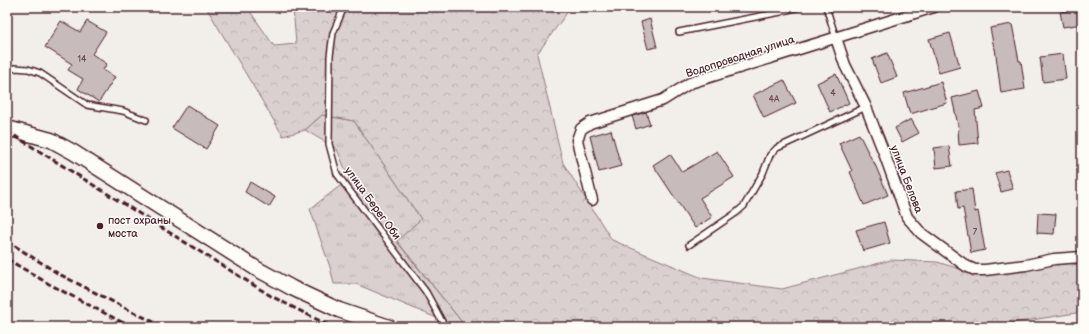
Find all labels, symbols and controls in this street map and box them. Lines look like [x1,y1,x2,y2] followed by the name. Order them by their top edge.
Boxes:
[684,33,797,80] street label: Водопроводная улица
[78,54,87,65] house number: 14
[830,88,836,99] house number: 4
[769,94,780,105] house number: 4А
[888,144,926,215] street label: улица Белова
[342,164,403,242] street label: улица Берег Оби
[108,214,171,240] place label: пост охраны моста
[95,221,105,231] marker: пост охраны моста
[973,227,978,238] house number: 7

